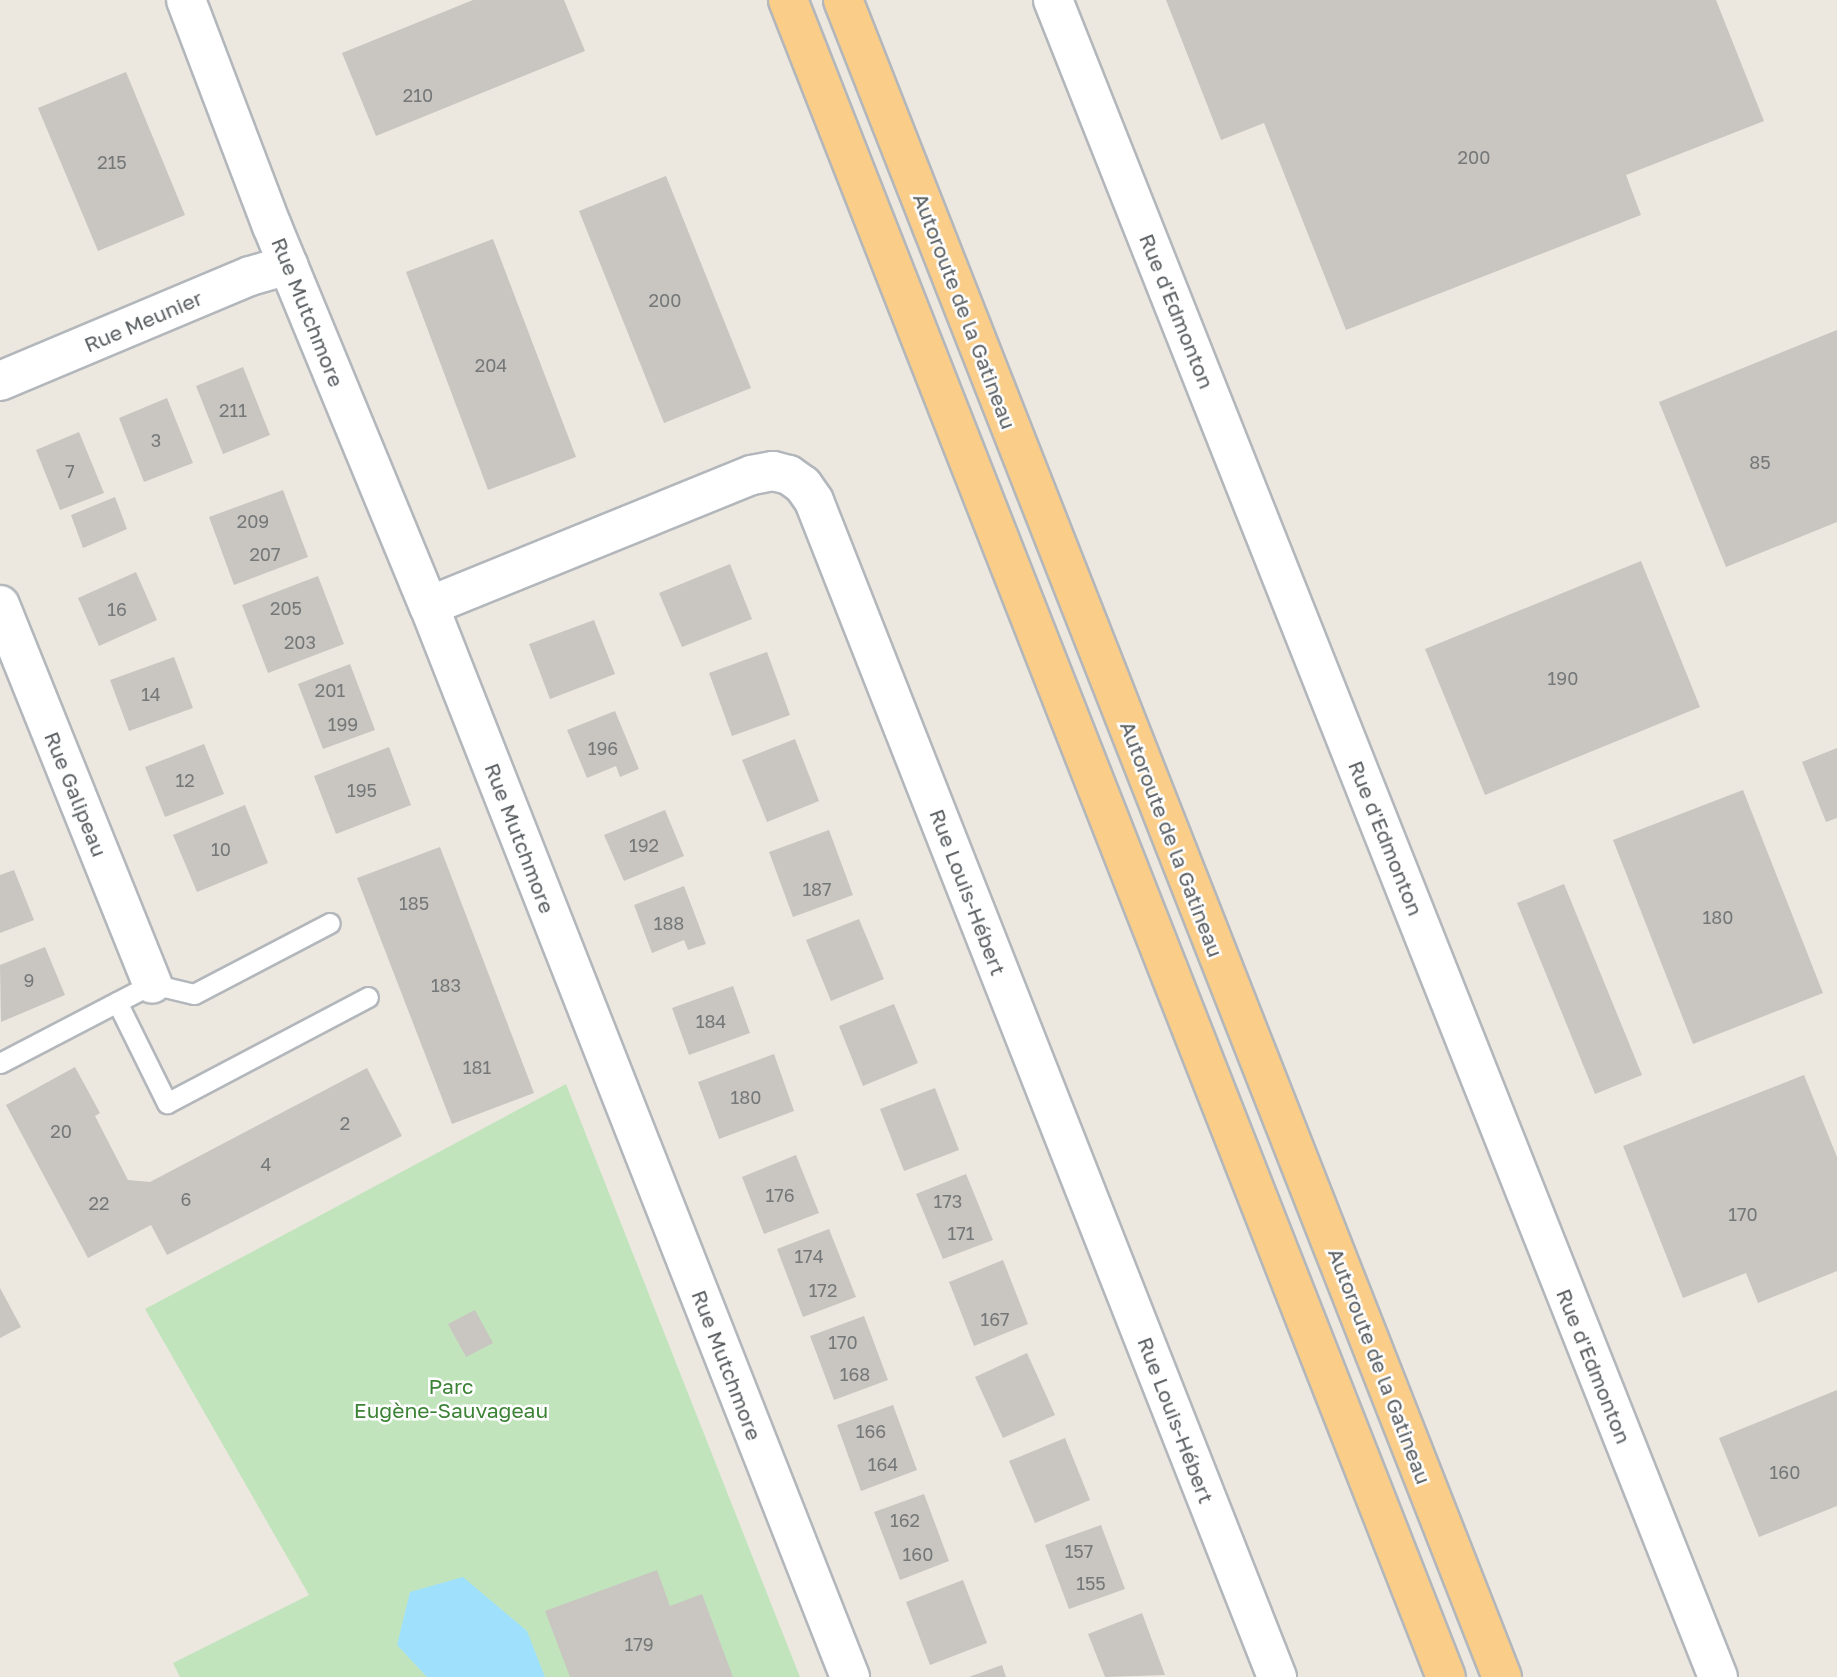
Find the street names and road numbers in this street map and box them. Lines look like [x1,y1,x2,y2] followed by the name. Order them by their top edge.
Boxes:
[908,189,1022,433] street label: Autoroute de la Gatineau
[1134,230,1220,392] street label: Rue d'Edmonton
[267,234,349,390] street label: Rue Mutchmore
[80,285,206,357] street label: Rue Meunier
[1115,717,1229,961] street label: Autoroute de la Gatineau
[39,728,113,860] street label: Rue Galipeau
[1343,757,1429,919] street label: Rue d'Edmonton
[480,759,560,917] street label: Rue Mutchmore
[925,805,1011,979] street label: Rue Louis-Hébert
[1323,1244,1437,1488] street label: Autoroute de la Gatineau
[1551,1285,1637,1447] street label: Rue d'Edmonton
[687,1286,767,1444] street label: Rue Mutchmore
[1133,1333,1219,1507] street label: Rue Louis-Hébert

